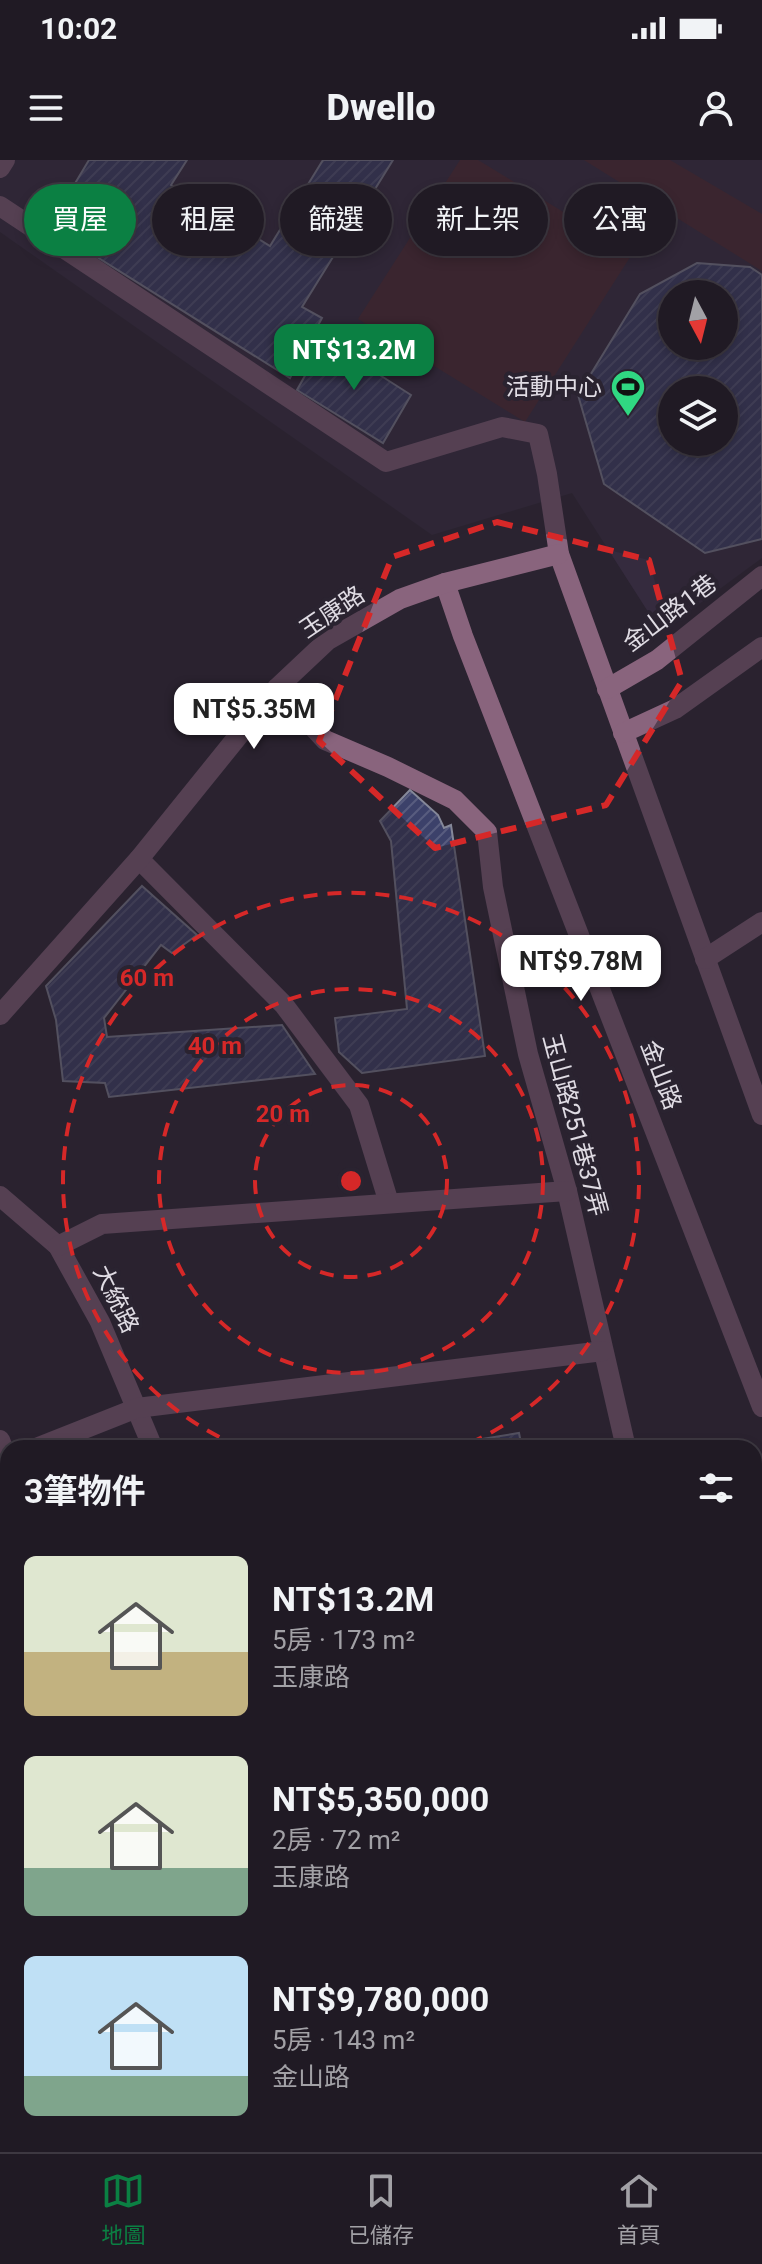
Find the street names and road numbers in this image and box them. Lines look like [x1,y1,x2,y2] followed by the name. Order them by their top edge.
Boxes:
[618,569,722,657] street label: 金山路1巷
[294,580,370,644] street label: 玉康路
[537,1031,613,1219] street label: 玉山路251巷37弄
[635,1036,687,1114] street label: 金山路
[88,1261,144,1337] street label: 大統路

